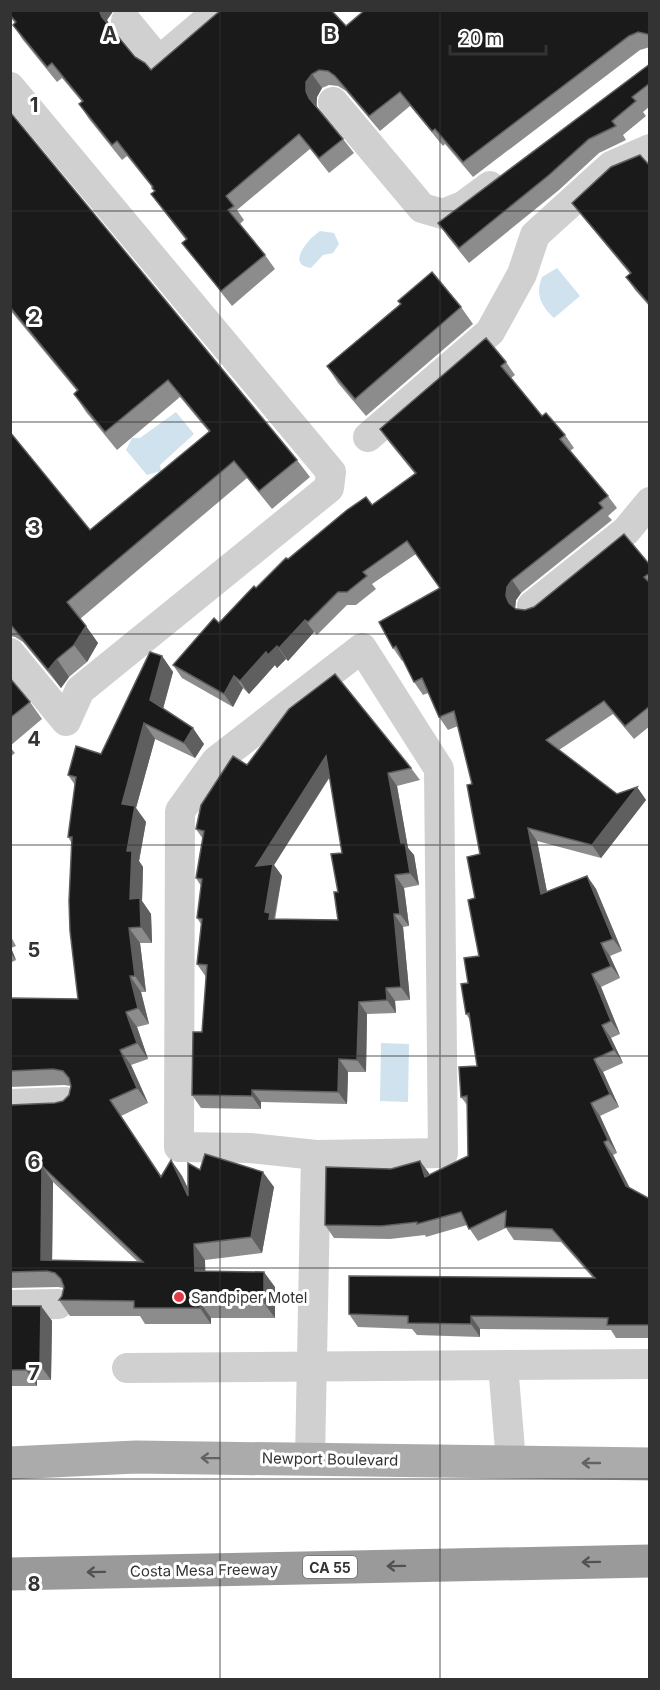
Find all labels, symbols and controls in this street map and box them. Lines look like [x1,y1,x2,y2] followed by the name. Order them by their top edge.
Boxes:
[450,18,546,56] scale bar
[103,22,118,46] text: A
[323,22,337,46] text: B
[459,28,502,49] text: 20 m
[30,93,38,117] text: 1
[28,305,40,329] text: 2
[28,516,40,540] text: 3
[27,727,41,751] text: 4
[28,938,40,962] text: 5
[28,1150,41,1174] text: 6
[191,1288,307,1307] place label: Sandpiper Motel
[172,1290,186,1304] marker: Sandpiper Motel
[28,1361,40,1385] text: 7
[262,1448,398,1470] street label: Newport Boulevard
[201,1452,221,1463] one-way arrow
[582,1457,602,1469] one-way arrow
[303,1556,357,1578] road number: CA 55
[582,1556,602,1568] one-way arrow
[130,1559,279,1581] street label: Costa Mesa Freeway
[387,1560,407,1572] one-way arrow
[87,1566,107,1578] one-way arrow
[27,1572,41,1596] text: 8

